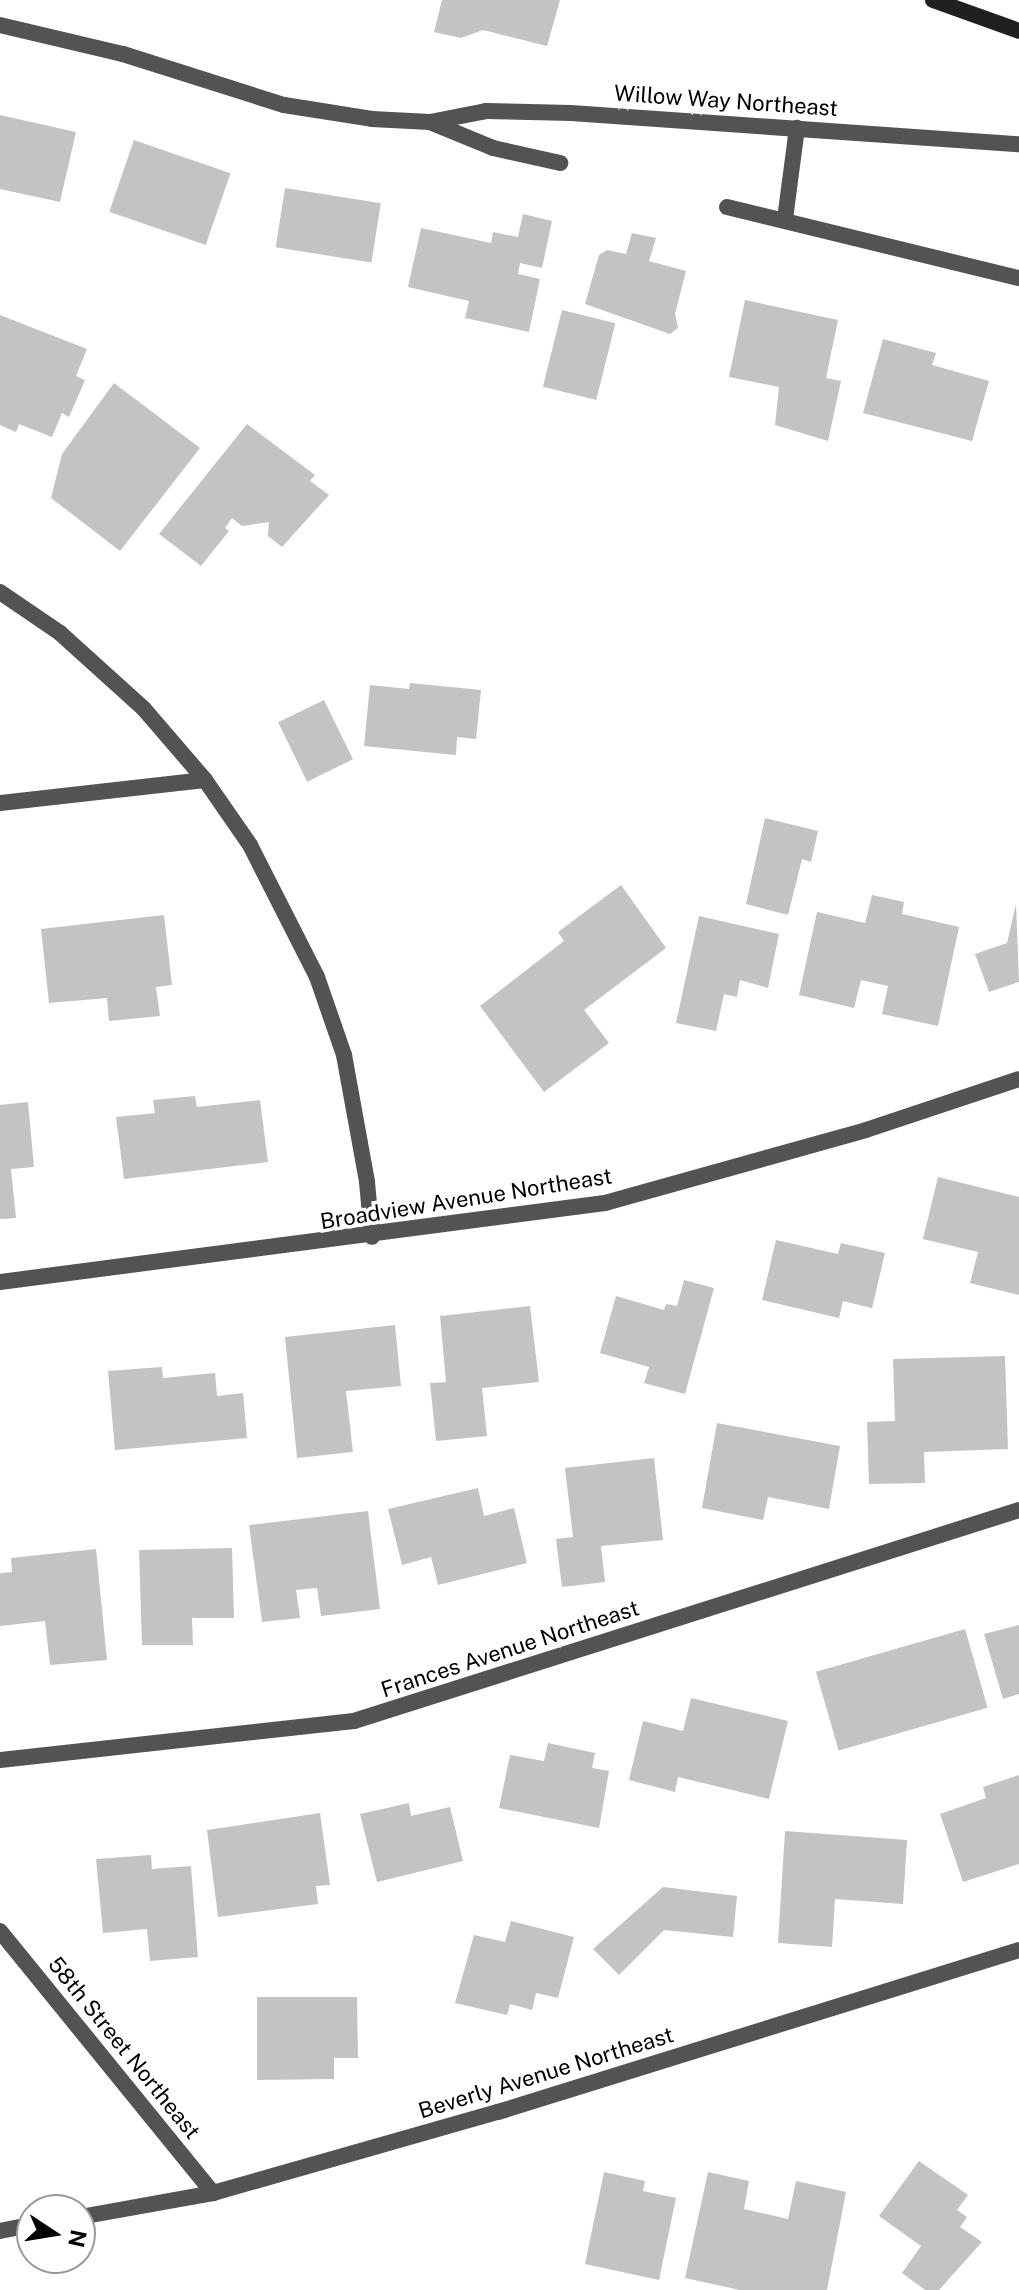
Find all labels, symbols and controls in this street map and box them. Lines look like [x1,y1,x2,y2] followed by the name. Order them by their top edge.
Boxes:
[613,80,839,122] street label: Willow Way Northeast
[318,1163,614,1235] street label: Broadview Avenue Northeast
[378,1595,642,1703] street label: Frances Avenue Northeast
[42,1952,206,2144] street label: 58th Street Northeast
[415,2022,677,2124] street label: Beverly Avenue Northeast
[16,2194,96,2274] north arrow
[63,2227,92,2250] text: N

